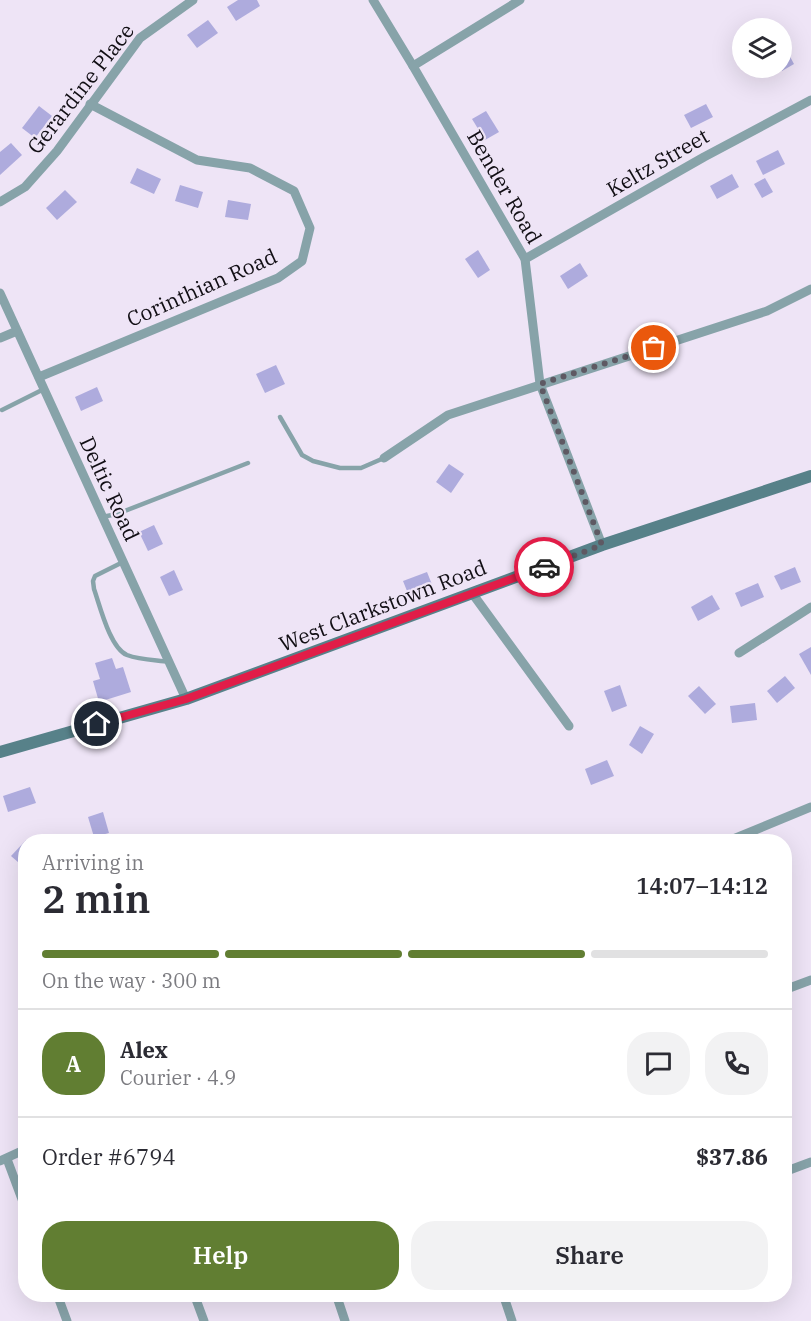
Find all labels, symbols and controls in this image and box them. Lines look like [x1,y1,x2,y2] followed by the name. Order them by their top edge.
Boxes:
[20,17,140,159] street label: Gerardine Place
[732,18,792,78] map controls
[732,18,792,78] button: layers
[601,122,714,203] street label: Keltz Street
[461,124,549,249] street label: Bender Road
[122,241,281,333] street label: Corinthian Road
[628,322,679,373] pin
[637,331,670,364] icon: bag
[74,432,146,546] street label: Deltic Road
[514,537,574,597] courier
[528,551,561,584] icon: car
[275,553,491,658] street label: West Clarkstown Road
[71,698,122,749] pin
[80,707,113,740] icon: home
[42,849,144,876] text: Arriving in
[636,871,768,900] text: 14:07–14:12
[42,873,150,924] text: 2 min
[42,967,221,994] text: On the way · 300 m
[627,1032,690,1095] button: chat
[705,1032,768,1095] button: phone
[120,1035,168,1064] text: Alex
[66,1049,81,1078] text: A
[120,1064,236,1091] text: Courier · 4.9
[42,1142,176,1171] text: Order #6794
[696,1142,768,1171] text: $37.86
[42,1221,399,1290] button: Help
[411,1221,768,1290] button: Share

